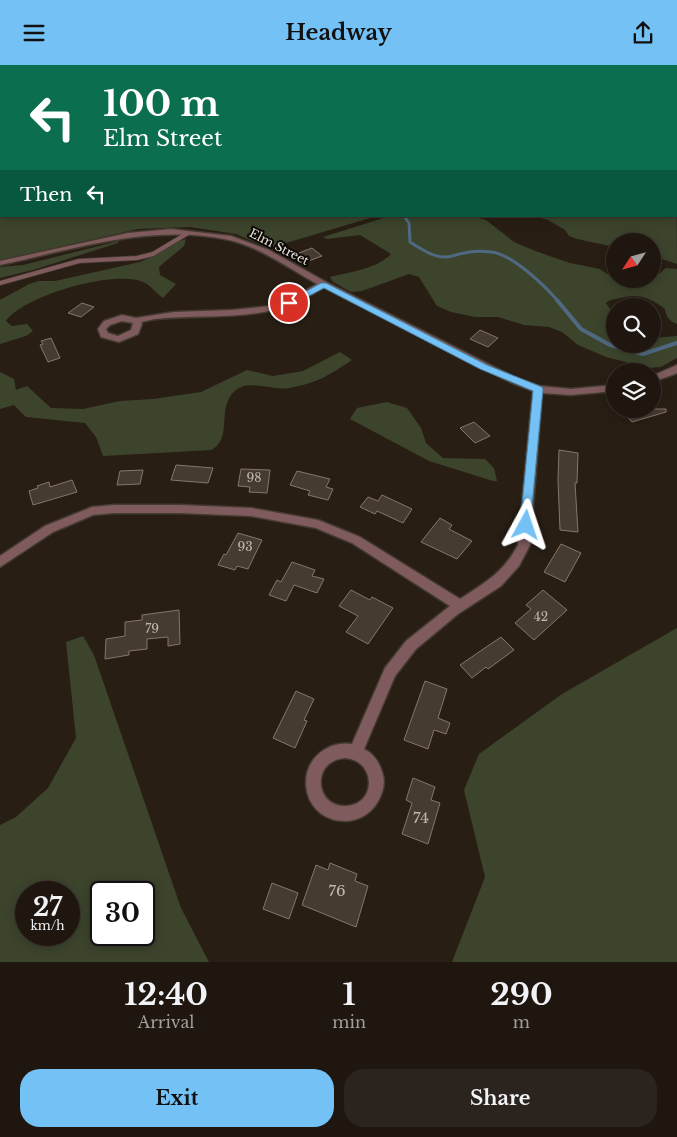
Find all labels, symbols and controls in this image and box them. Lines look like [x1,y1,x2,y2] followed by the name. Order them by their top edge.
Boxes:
[20,19,48,47] icon: menu
[285,19,392,46] text: Headway
[629,19,657,47] icon: share
[103,82,219,125] text: 100 m
[20,85,85,150] icon: left
[103,125,222,152] text: Elm Street
[82,180,110,208] icon: left
[20,183,72,206] text: Then
[247,225,312,268] street label: Elm Street
[606,233,661,287] north arrow
[606,233,661,418] map controls
[268,282,310,324] pin
[275,289,303,317] icon: arrive
[606,298,661,353] button: search
[606,363,661,418] button: layers
[247,470,262,485] house number: 98
[499,498,551,550] position arrow
[237,539,253,554] house number: 93
[534,609,548,624] house number: 42
[145,621,159,636] house number: 79
[413,808,429,827] house number: 74
[90,881,155,946] speed limit sign: 30
[328,881,346,900] house number: 76
[33,892,62,923] text: 27
[30,918,65,933] text: km/h
[124,976,208,1013] text: 12:40
[343,976,356,1013] text: 1
[490,976,553,1013] text: 290
[138,1012,194,1032] text: Arrival
[332,1012,366,1032] text: min
[513,1012,530,1032] text: m
[20,1069,334,1127] button: Exit
[344,1069,657,1127] button: Share

